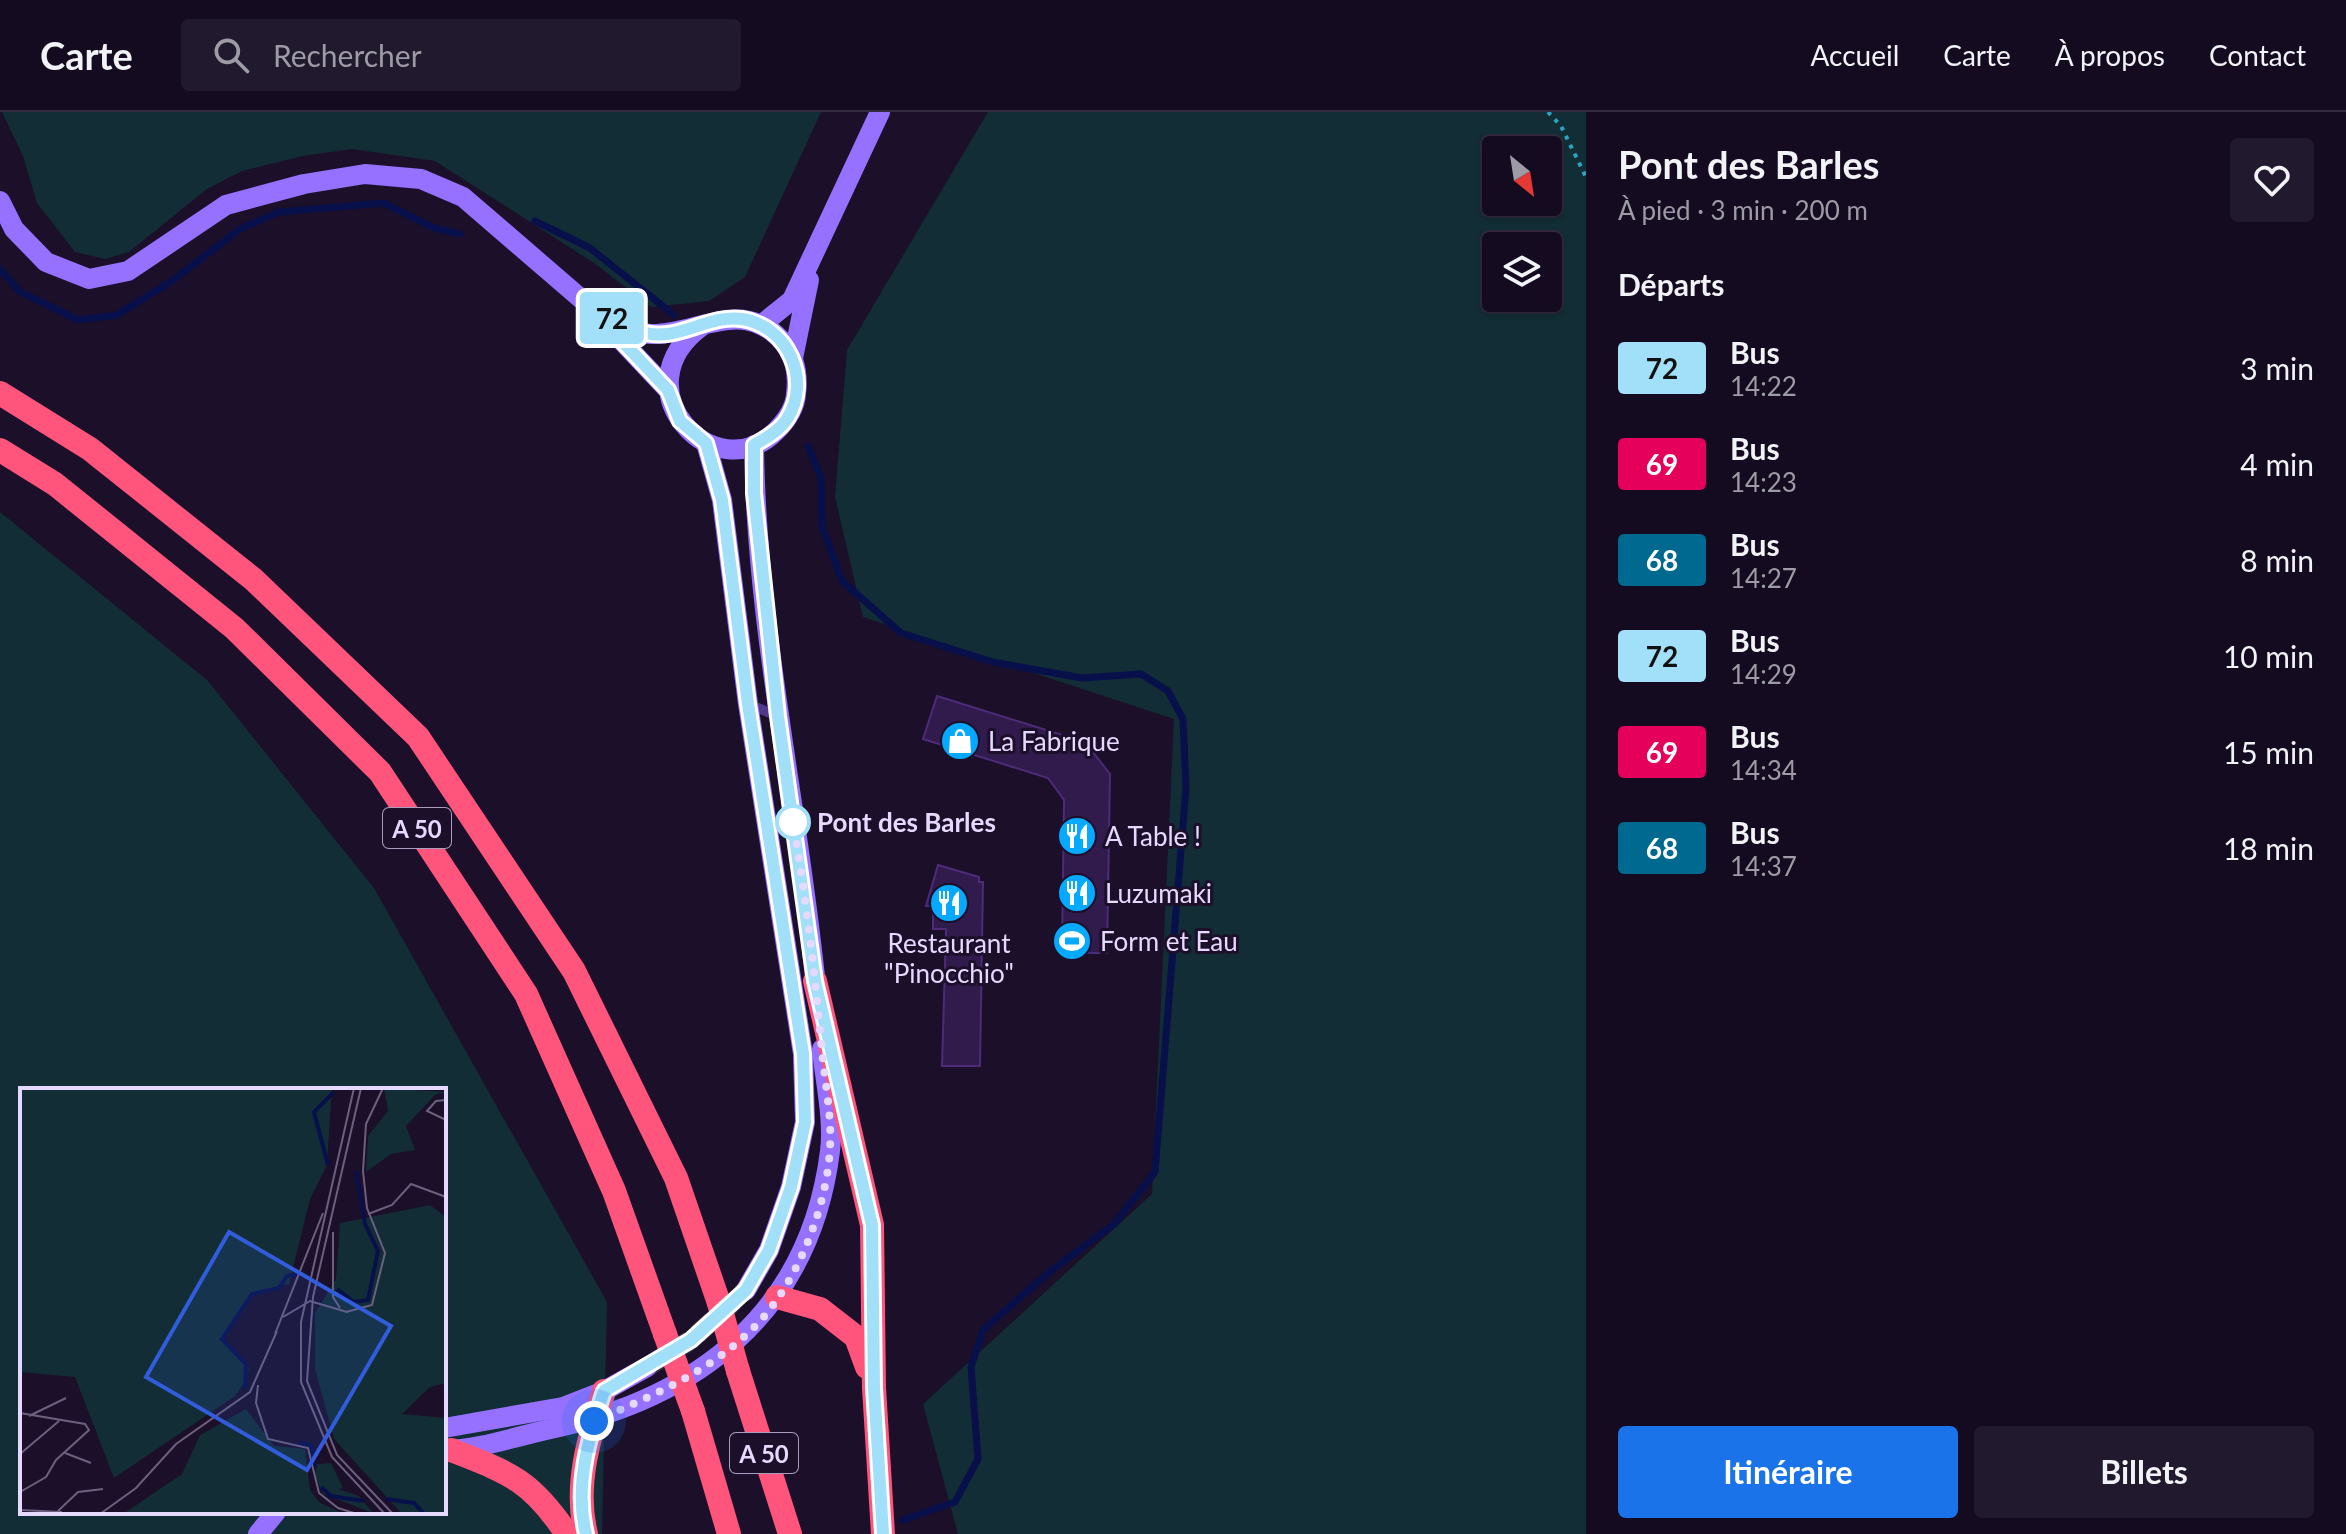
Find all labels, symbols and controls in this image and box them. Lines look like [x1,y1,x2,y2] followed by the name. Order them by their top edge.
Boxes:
[181,19,741,91] search box
[40,32,133,78] text: Carte
[209,33,253,77] icon: search
[273,37,422,73] text: Rechercher
[1810,38,1899,72] text: Accueil
[1943,38,2011,72] text: Carte
[2055,38,2165,72] text: À propos
[2209,38,2306,72] text: Contact
[1482,136,1562,216] north arrow
[1482,136,1562,312] map controls
[2230,138,2314,222] button: heart
[1618,141,1879,187] text: Pont des Barles
[1618,194,1868,226] text: À pied · 3 min · 200 m
[1482,232,1562,312] button: layers
[1618,266,1724,302] text: Départs
[576,292,648,344] line badge: 72
[596,301,628,335] text: 72
[1730,334,1780,370] text: Bus
[2240,350,2314,386] text: 3 min
[1646,351,1678,385] text: 72
[1730,370,1797,402] text: 14:22
[1730,430,1780,466] text: Bus
[2240,446,2314,482] text: 4 min
[1646,447,1678,481] text: 69
[1730,466,1797,498] text: 14:23
[1730,526,1780,562] text: Bus
[2240,542,2314,578] text: 8 min
[1646,543,1678,577] text: 68
[1730,562,1797,594] text: 14:27
[1730,622,1780,658] text: Bus
[2223,638,2314,674] text: 10 min
[1646,639,1678,673] text: 72
[1730,658,1797,690] text: 14:29
[1730,718,1780,754] text: Bus
[939,720,981,762] shop icon: La Fabrique
[988,725,1120,757] place label: La Fabrique
[2223,734,2314,770] text: 15 min
[1646,735,1678,769] text: 69
[1730,754,1797,786] text: 14:34
[776,805,810,839] marker: Pont des Barles
[817,806,996,838] place label: Pont des Barles
[383,808,451,848] road number: A 50
[1730,814,1780,850] text: Bus
[1056,815,1098,857] restaurant icon: A Table !
[1105,820,1201,852] place label: A Table !
[2223,830,2314,866] text: 18 min
[1646,831,1678,865] text: 68
[1730,850,1797,882] text: 14:37
[1056,872,1098,914] restaurant icon: Luzumaki
[1105,877,1212,909] place label: Luzumaki
[928,882,970,924] restaurant icon: Restaurant "Pinocchio"
[1051,920,1093,962] sports icon: Form et Eau
[1100,925,1238,957] place label: Form et Eau
[884,927,1014,989] place label: Restaurant "Pinocchio"
[20,1088,446,1514] inset map
[574,1401,614,1441] your location
[1618,1426,1958,1518] button: Itinéraire
[1974,1426,2314,1518] button: Billets
[730,1433,798,1473] road number: A 50

